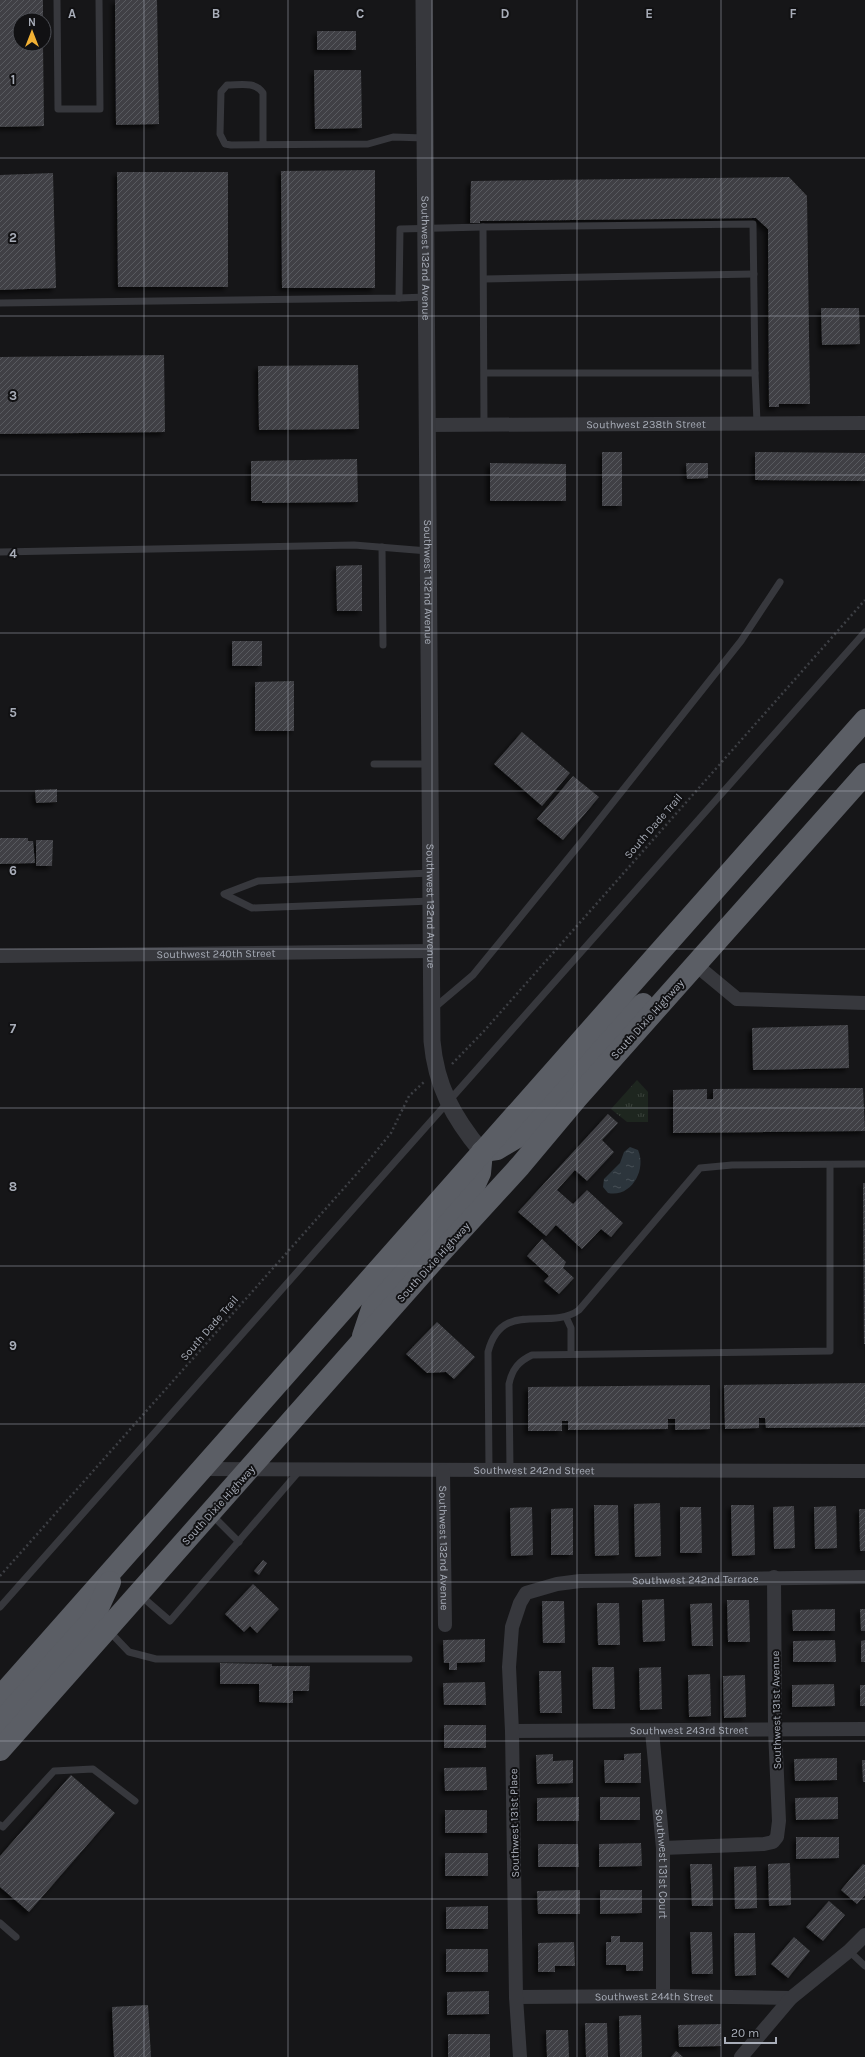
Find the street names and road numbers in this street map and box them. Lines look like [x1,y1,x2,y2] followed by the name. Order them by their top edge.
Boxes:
[419,196,432,321] street label: Southwest 132nd Avenue
[586,418,706,431] street label: Southwest 238th Street
[421,520,435,645] street label: Southwest 132nd Avenue
[622,791,685,862] street label: South Dade Trail
[423,843,437,969] street label: Southwest 132nd Avenue
[156,947,276,961] street label: Southwest 240th Street
[608,977,687,1062] street label: South Dixie Highway
[394,1220,473,1305] street label: South Dixie Highway
[178,1293,241,1364] street label: South Dade Trail
[179,1463,258,1548] street label: South Dixie Highway
[473,1464,595,1477] street label: Southwest 242nd Street
[436,1485,451,1611] street label: Southwest 132nd Avenue
[632,1572,759,1587] street label: Southwest 242nd Terrace
[769,1650,784,1769] street label: Southwest 131st Avenue
[630,1724,748,1737] street label: Southwest 243rd Street
[507,1768,522,1878] street label: Southwest 131st Place
[652,1808,669,1919] street label: Southwest 131st Court
[595,1990,713,2004] street label: Southwest 244th Street

